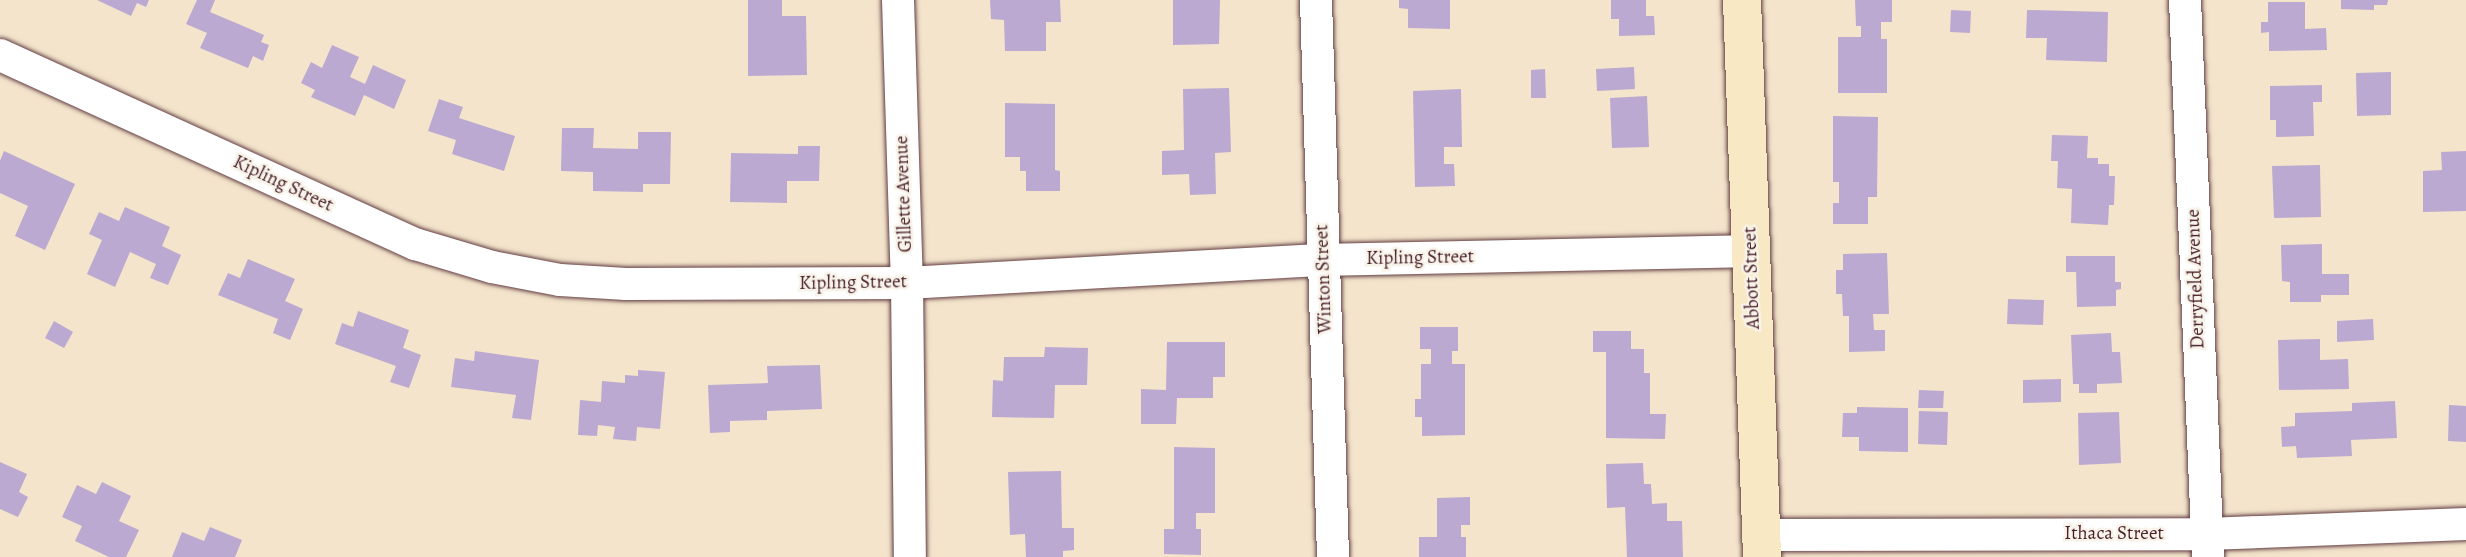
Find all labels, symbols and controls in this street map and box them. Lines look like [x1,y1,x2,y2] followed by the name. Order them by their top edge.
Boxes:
[891,135,917,253] street label: Gillette Avenue
[229,151,337,217] street label: Kipling Street
[2182,209,2210,349] street label: Derryfield Avenue
[1311,224,1337,334] street label: Winton Street
[1739,226,1765,330] street label: Abbott Street
[1366,246,1474,270] street label: Kipling Street
[799,271,907,295] street label: Kipling Street
[2064,523,2164,545] street label: Ithaca Street

